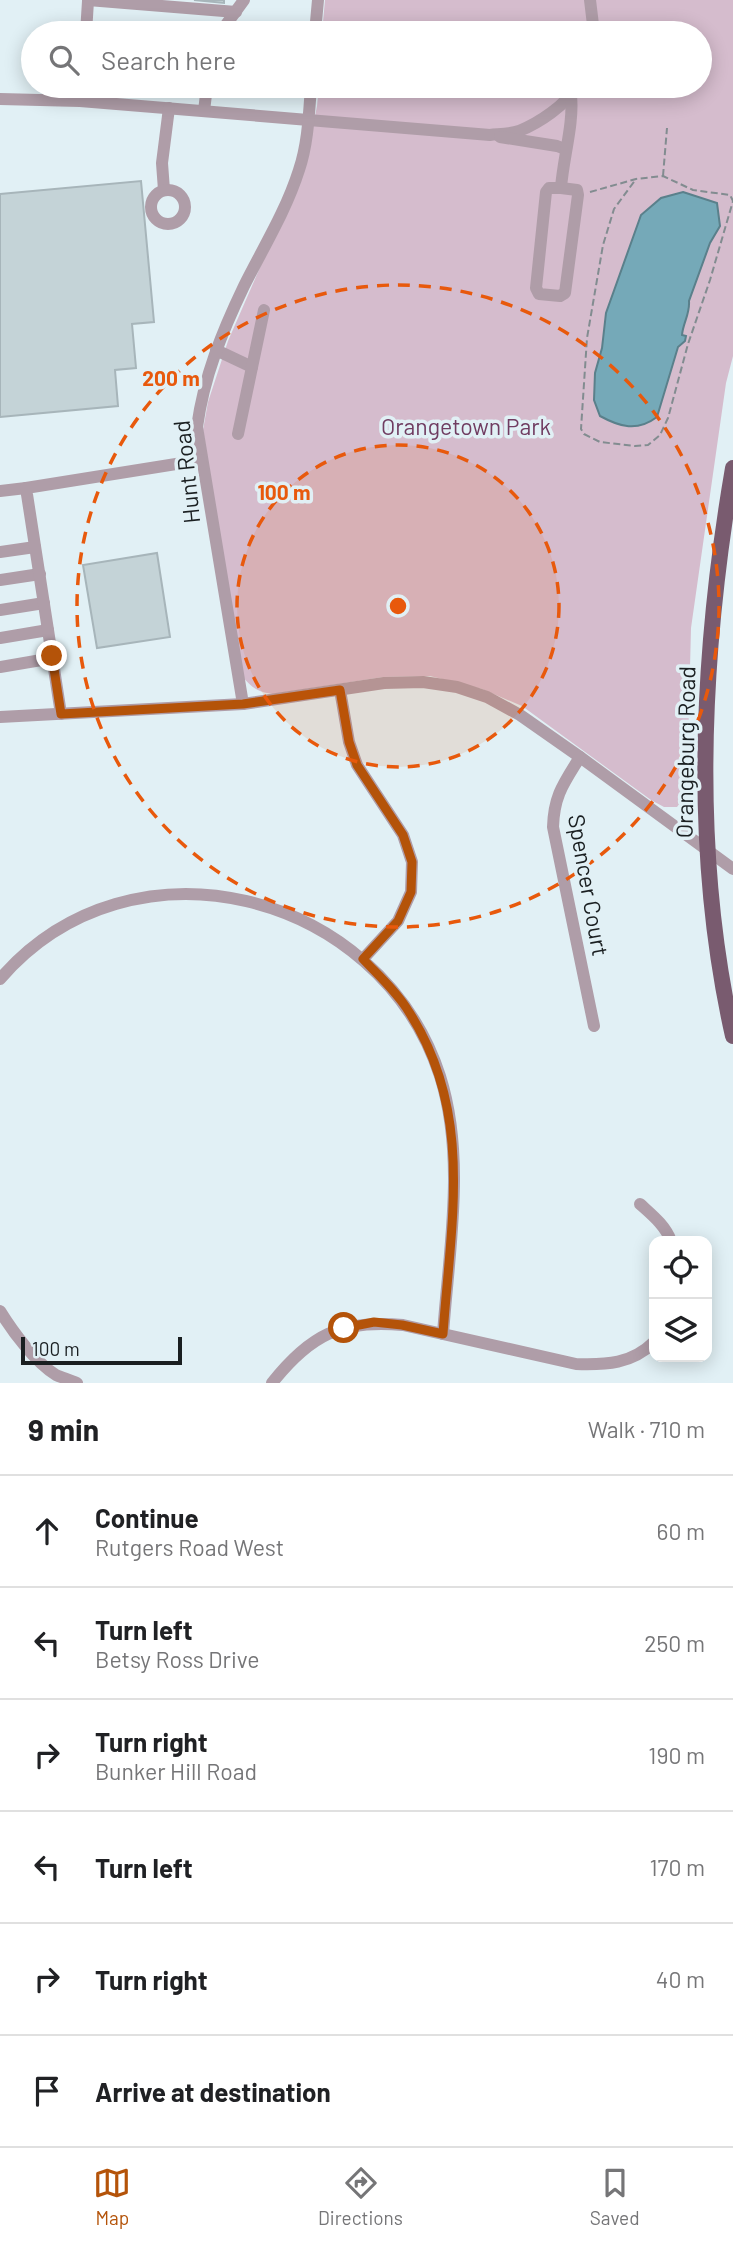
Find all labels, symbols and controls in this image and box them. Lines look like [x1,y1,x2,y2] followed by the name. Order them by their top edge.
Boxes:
[21,21,712,98] search box
[45,41,83,79] icon: search
[101,44,236,75] text: Search here
[142,365,200,390] text: 200 m
[381,412,551,440] park label: Orangetown Park
[167,419,205,525] street label: Hunt Road
[257,479,311,504] text: 100 m
[386,594,410,618] centre of rings
[36,640,67,671] route end
[670,666,700,838] street label: Orangeburg Road
[563,812,615,958] street label: Spencer Court
[649,1236,712,1362] map controls
[649,1236,712,1299] button: locate
[649,1299,712,1362] button: layers
[328,1312,359,1343] route start
[21,1334,182,1366] scale bar
[32,1337,80,1360] text: 100 m
[28,1411,99,1447] text: 9 min
[588,1415,705,1443] text: Walk · 710 m
[95,1502,199,1533] text: Continue
[28,1512,66,1550] icon: ahead
[657,1517,705,1545] text: 60 m
[95,1533,284,1561] text: Rutgers Road West
[95,1614,193,1645] text: Turn left
[28,1624,66,1662] icon: left
[644,1629,705,1657] text: 250 m
[95,1645,260,1673] text: Betsy Ross Drive
[95,1726,208,1757] text: Turn right
[28,1736,66,1774] icon: right
[648,1741,705,1769] text: 190 m
[95,1757,257,1785] text: Bunker Hill Road
[28,1848,66,1886] icon: left
[95,1852,193,1883] text: Turn left
[649,1853,705,1881] text: 170 m
[28,1960,66,1998] icon: right
[95,1964,208,1995] text: Turn right
[656,1965,705,1993] text: 40 m
[28,2072,66,2110] icon: arrive
[95,2076,331,2107] text: Arrive at destination
[93,2164,131,2229] tab: Map
[318,2164,403,2229] tab: Directions
[590,2164,640,2229] tab: Saved

